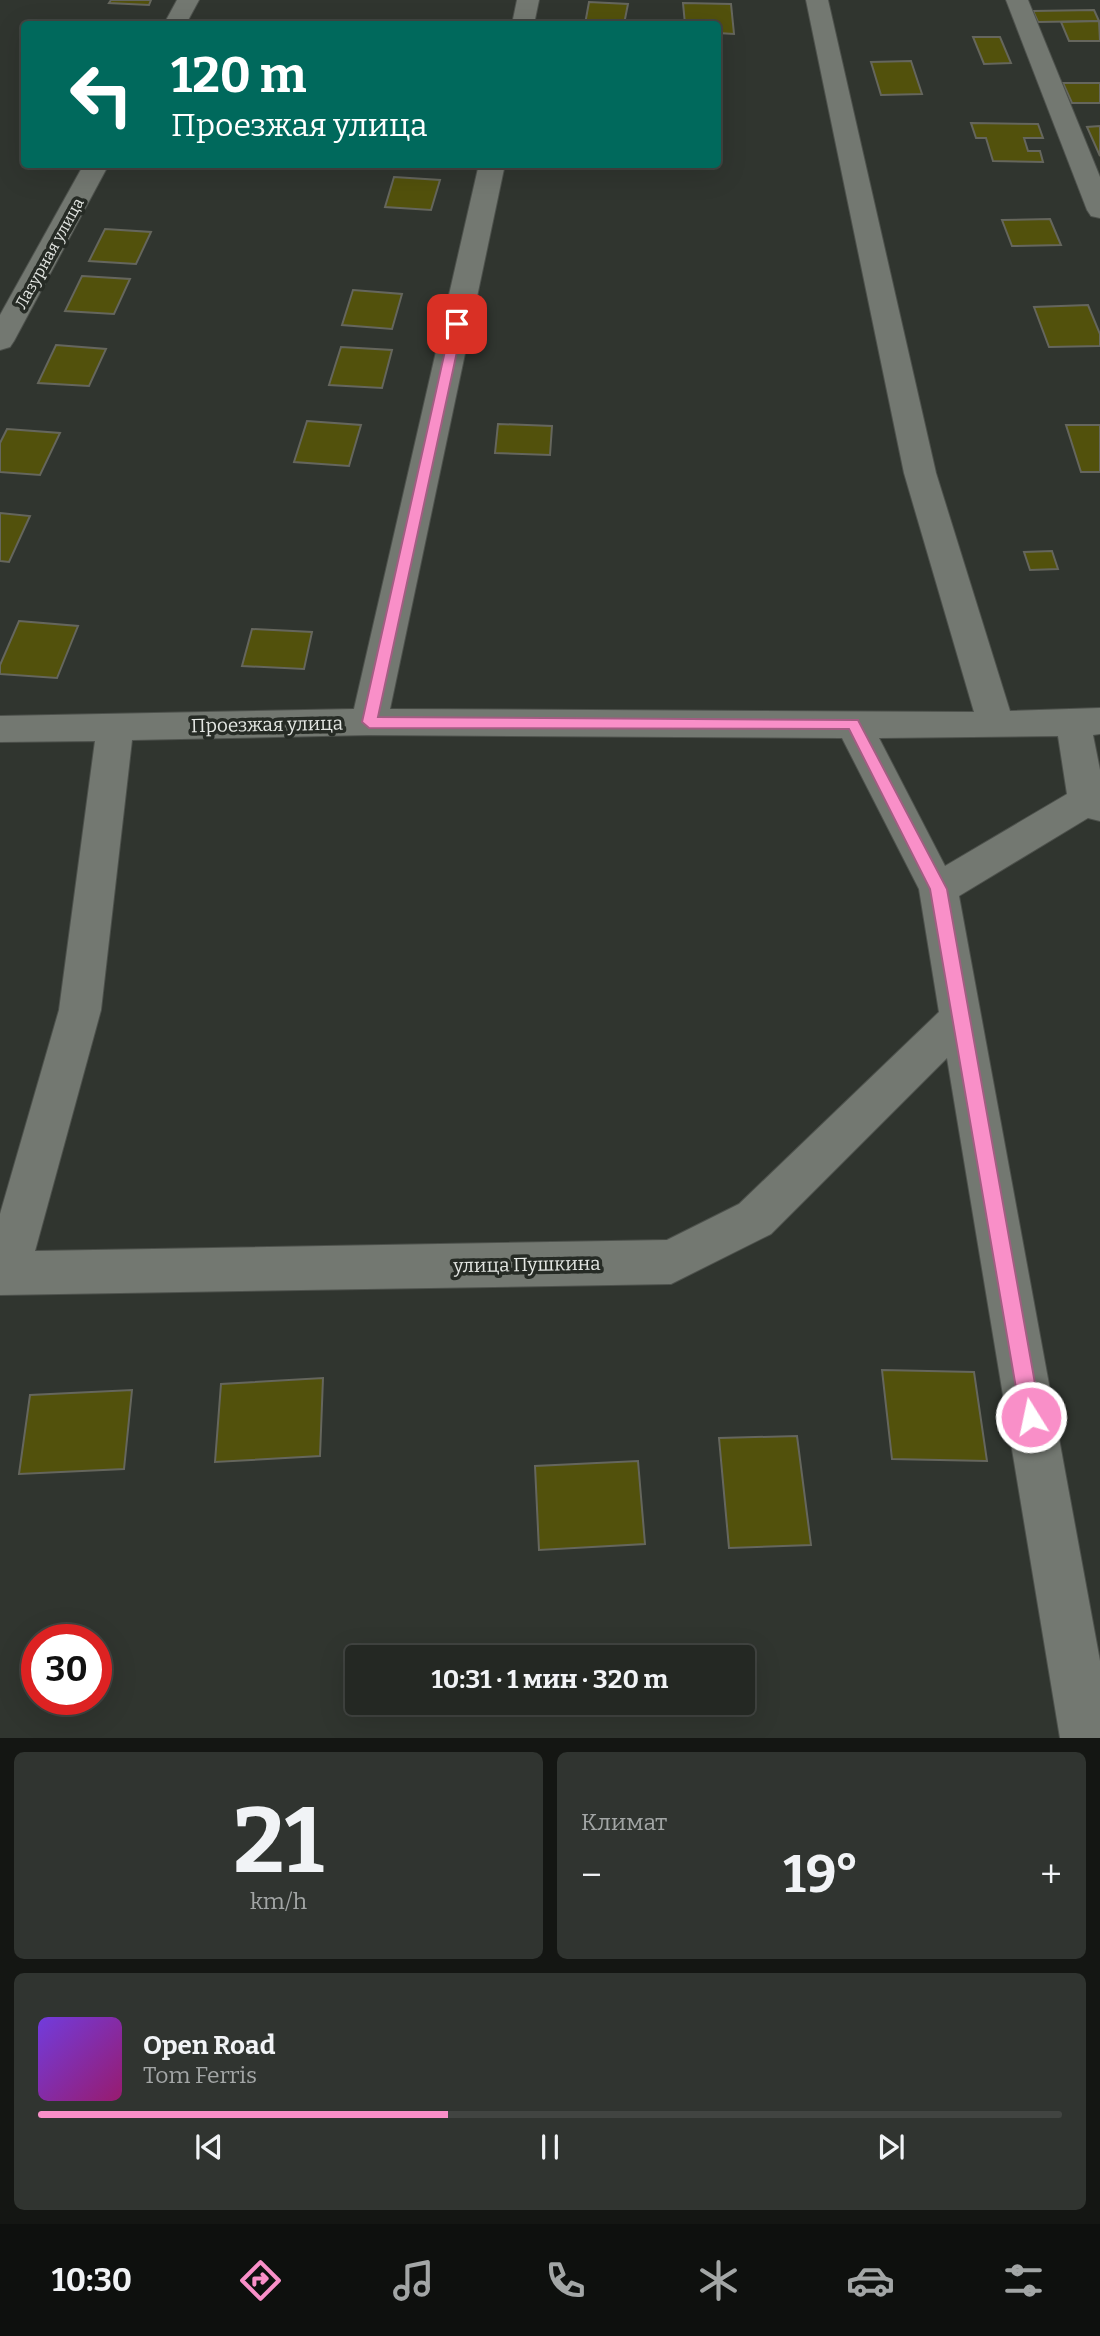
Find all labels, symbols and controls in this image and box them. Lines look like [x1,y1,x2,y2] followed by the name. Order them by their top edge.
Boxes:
[171,46,306,105] text: 120 m
[56,49,147,140] icon: left
[171,106,428,144] text: Проезжая улица
[11,194,88,312] street label: Лазурная улица
[427,294,487,354] pin
[438,305,476,343] icon: arrive
[191,712,344,737] street label: Проезжая улица
[452,1252,601,1277] street label: улица Пушкина
[994,1380,1068,1454] position arrow
[21,1624,112,1715] speed limit sign: 30
[432,1664,668,1695] text: 10:31 · 1 мин · 320 m
[233,1787,324,1896] text: 21
[581,1808,667,1836] text: Климат
[783,1843,859,1906] text: 19°
[581,1852,602,1898] text: −
[1040,1852,1062,1898] text: +
[250,1887,307,1915] text: km/h
[143,2030,275,2061] text: Open Road
[143,2061,257,2089] text: Tom Ferris
[190,2128,228,2166] icon: previous
[531,2128,569,2166] icon: pause
[872,2128,910,2166] icon: next
[236,2256,285,2305] icon: directions
[389,2256,438,2305] icon: music
[541,2256,590,2305] icon: phone
[694,2256,743,2305] icon: climate
[846,2256,895,2305] icon: car
[999,2256,1048,2305] icon: filters
[52,2261,132,2299] text: 10:30

